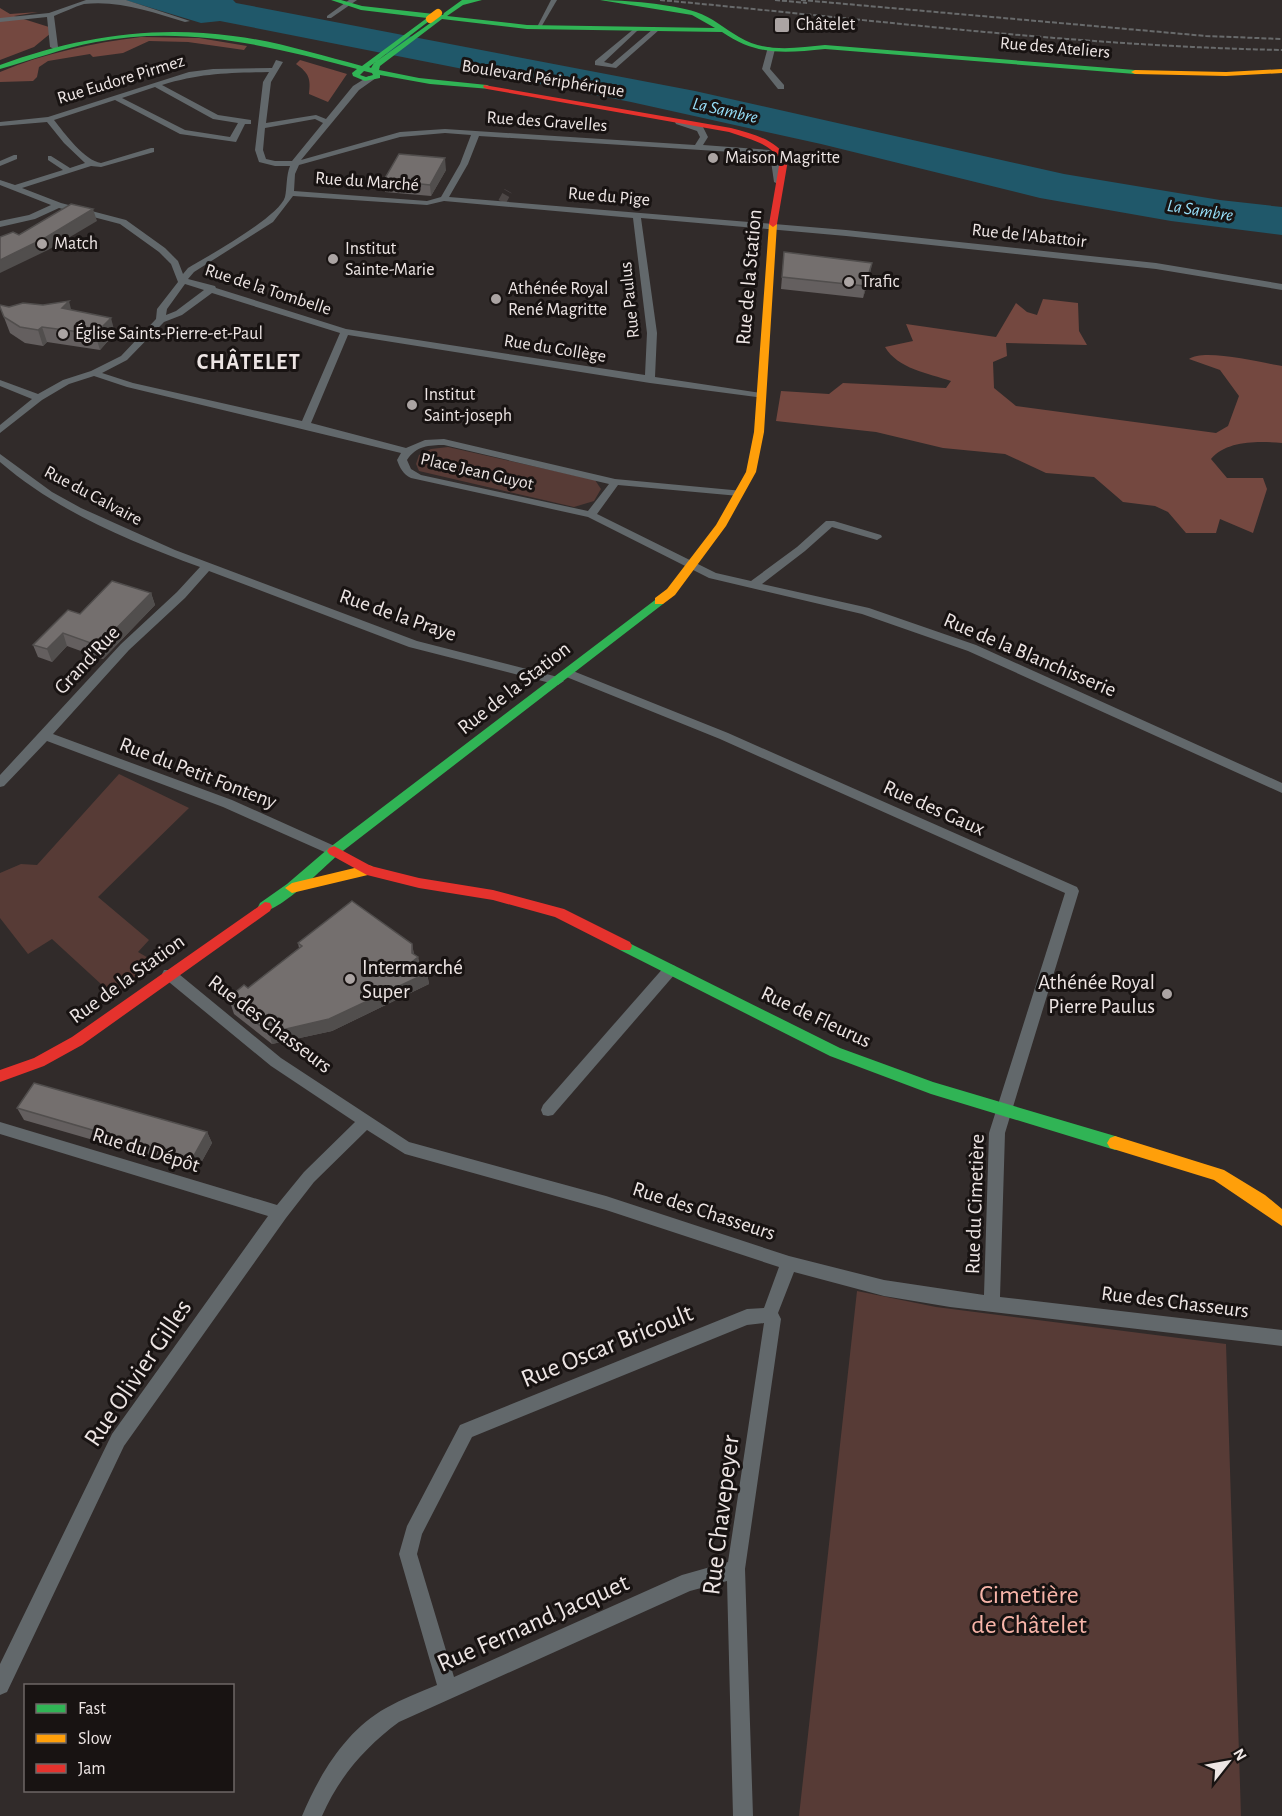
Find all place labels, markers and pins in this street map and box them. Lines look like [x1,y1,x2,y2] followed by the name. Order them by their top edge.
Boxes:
[773,16,791,34] marker: Châtelet
[796,16,856,34] place label: Châtelet
[725,149,840,167] place label: Maison Magritte
[706,151,720,165] marker: Maison Magritte
[54,235,98,253] place label: Match
[35,237,49,251] marker: Match
[345,240,435,279] place label: Institut Sainte-Marie
[326,252,340,266] marker: Institut Sainte-Marie
[861,273,899,291] place label: Trafic
[842,275,856,289] marker: Trafic
[508,280,608,319] place label: Athénée Royal René Magritte
[489,292,503,306] marker: Athénée Royal René Magritte
[75,322,263,343] place label: Église Saints-Pierre-et-Paul
[56,327,70,341] marker: Église Saints-Pierre-et-Paul
[424,386,512,425] place label: Institut Saint-joseph
[405,398,419,412] marker: Institut Saint-joseph
[362,957,463,1002] place label: Intermarché Super
[343,972,357,986] marker: Intermarché Super
[1038,972,1155,1017] place label: Athénée Royal Pierre Paulus
[1160,987,1174,1001] marker: Athénée Royal Pierre Paulus

